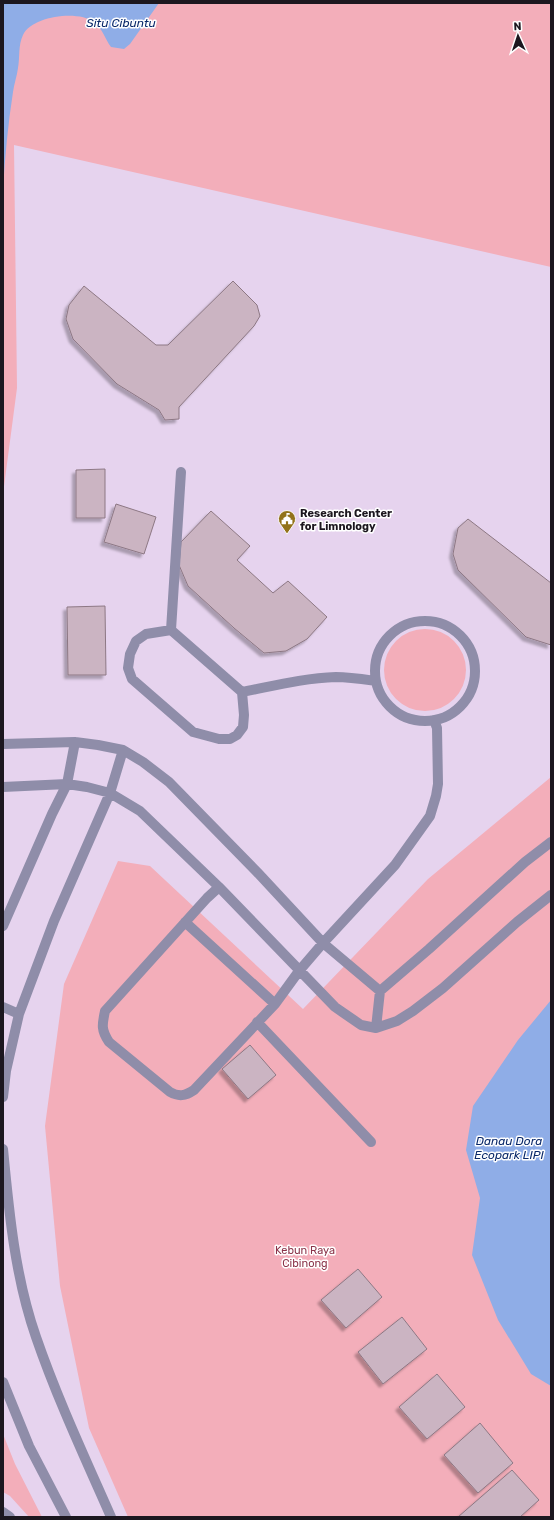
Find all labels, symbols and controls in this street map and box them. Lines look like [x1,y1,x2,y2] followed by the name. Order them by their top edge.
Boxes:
[86,16,156,30] water label: Situ Cibuntu
[498,16,538,56] north arrow
[513,20,522,33] text: N
[300,507,392,533] place label: Research Center for Limnology
[277,509,297,534] public building icon: Research Center for Limnology
[474,1134,544,1162] water label: Danau Dora Ecopark LIPI
[275,1244,335,1270] park label: Kebun Raya Cibinong

